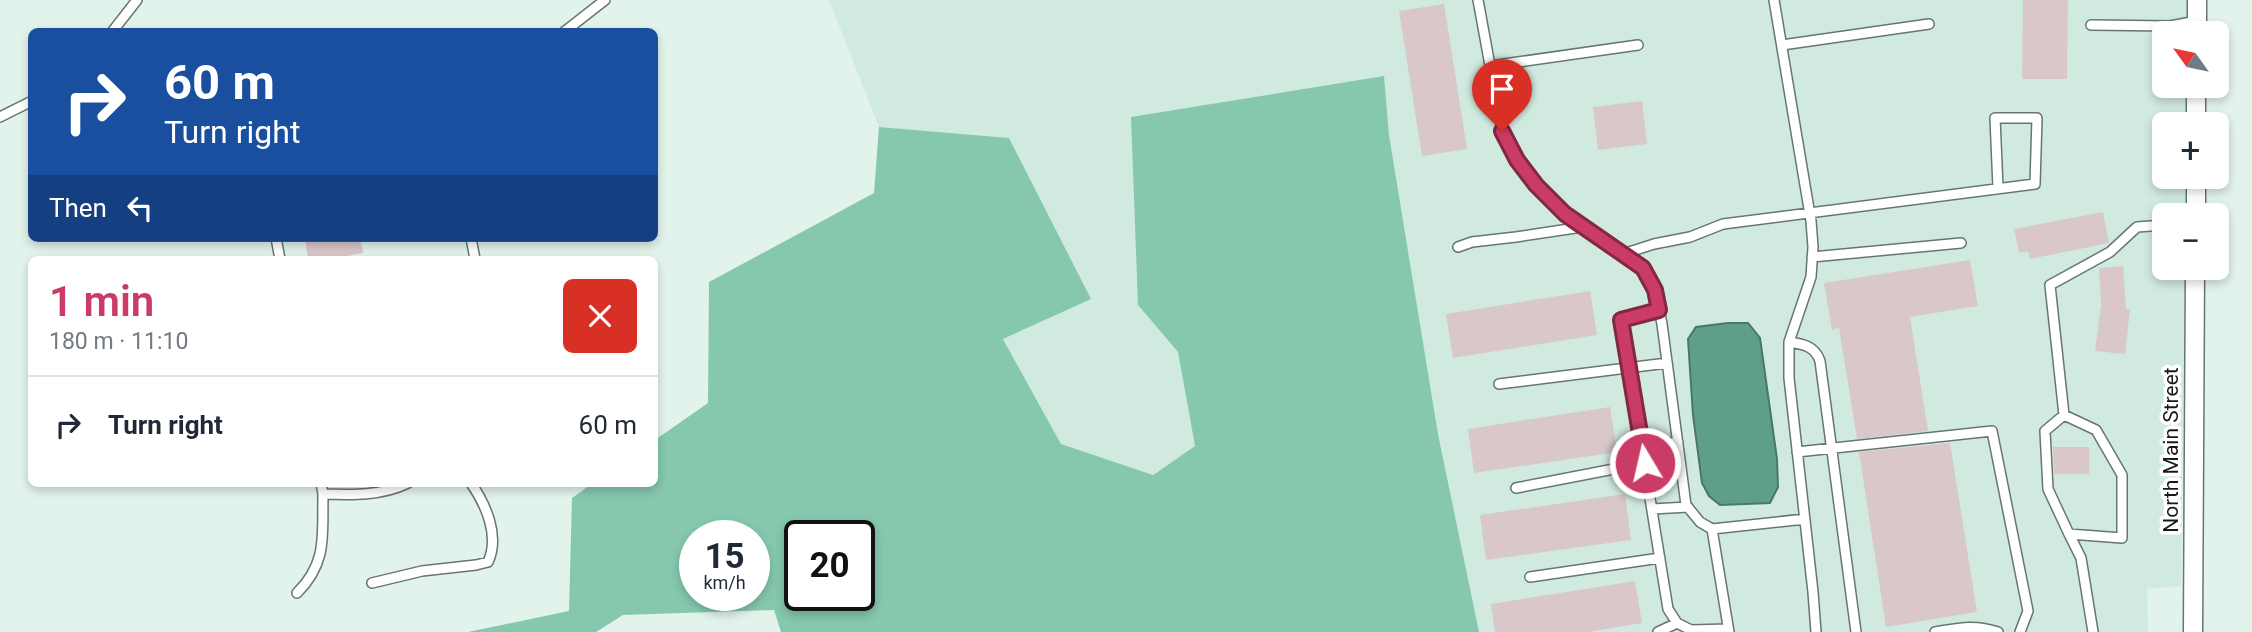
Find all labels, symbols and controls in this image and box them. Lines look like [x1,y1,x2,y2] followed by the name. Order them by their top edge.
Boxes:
[2152,21,2230,98] north arrow
[2152,21,2229,280] map controls
[164,54,275,111] text: 60 m
[49,56,140,147] icon: right
[1472,59,1532,131] pin
[1483,70,1521,108] icon: arrive
[2152,112,2229,189] button: +
[164,113,300,151] text: Turn right
[121,189,159,227] icon: left
[49,193,107,223] text: Then
[2152,203,2229,280] button: −
[49,277,154,326] text: 1 min
[563,279,637,353] button: close
[49,328,188,355] text: 180 m · 11:10
[2159,367,2183,533] street label: North Main Street
[49,406,87,444] icon: right
[108,410,223,440] text: Turn right
[579,410,637,440] text: 60 m
[1608,426,1682,500] position arrow
[784,520,875,611] speed limit sign: 20
[704,536,745,577] text: 15
[703,572,746,593] text: km/h

